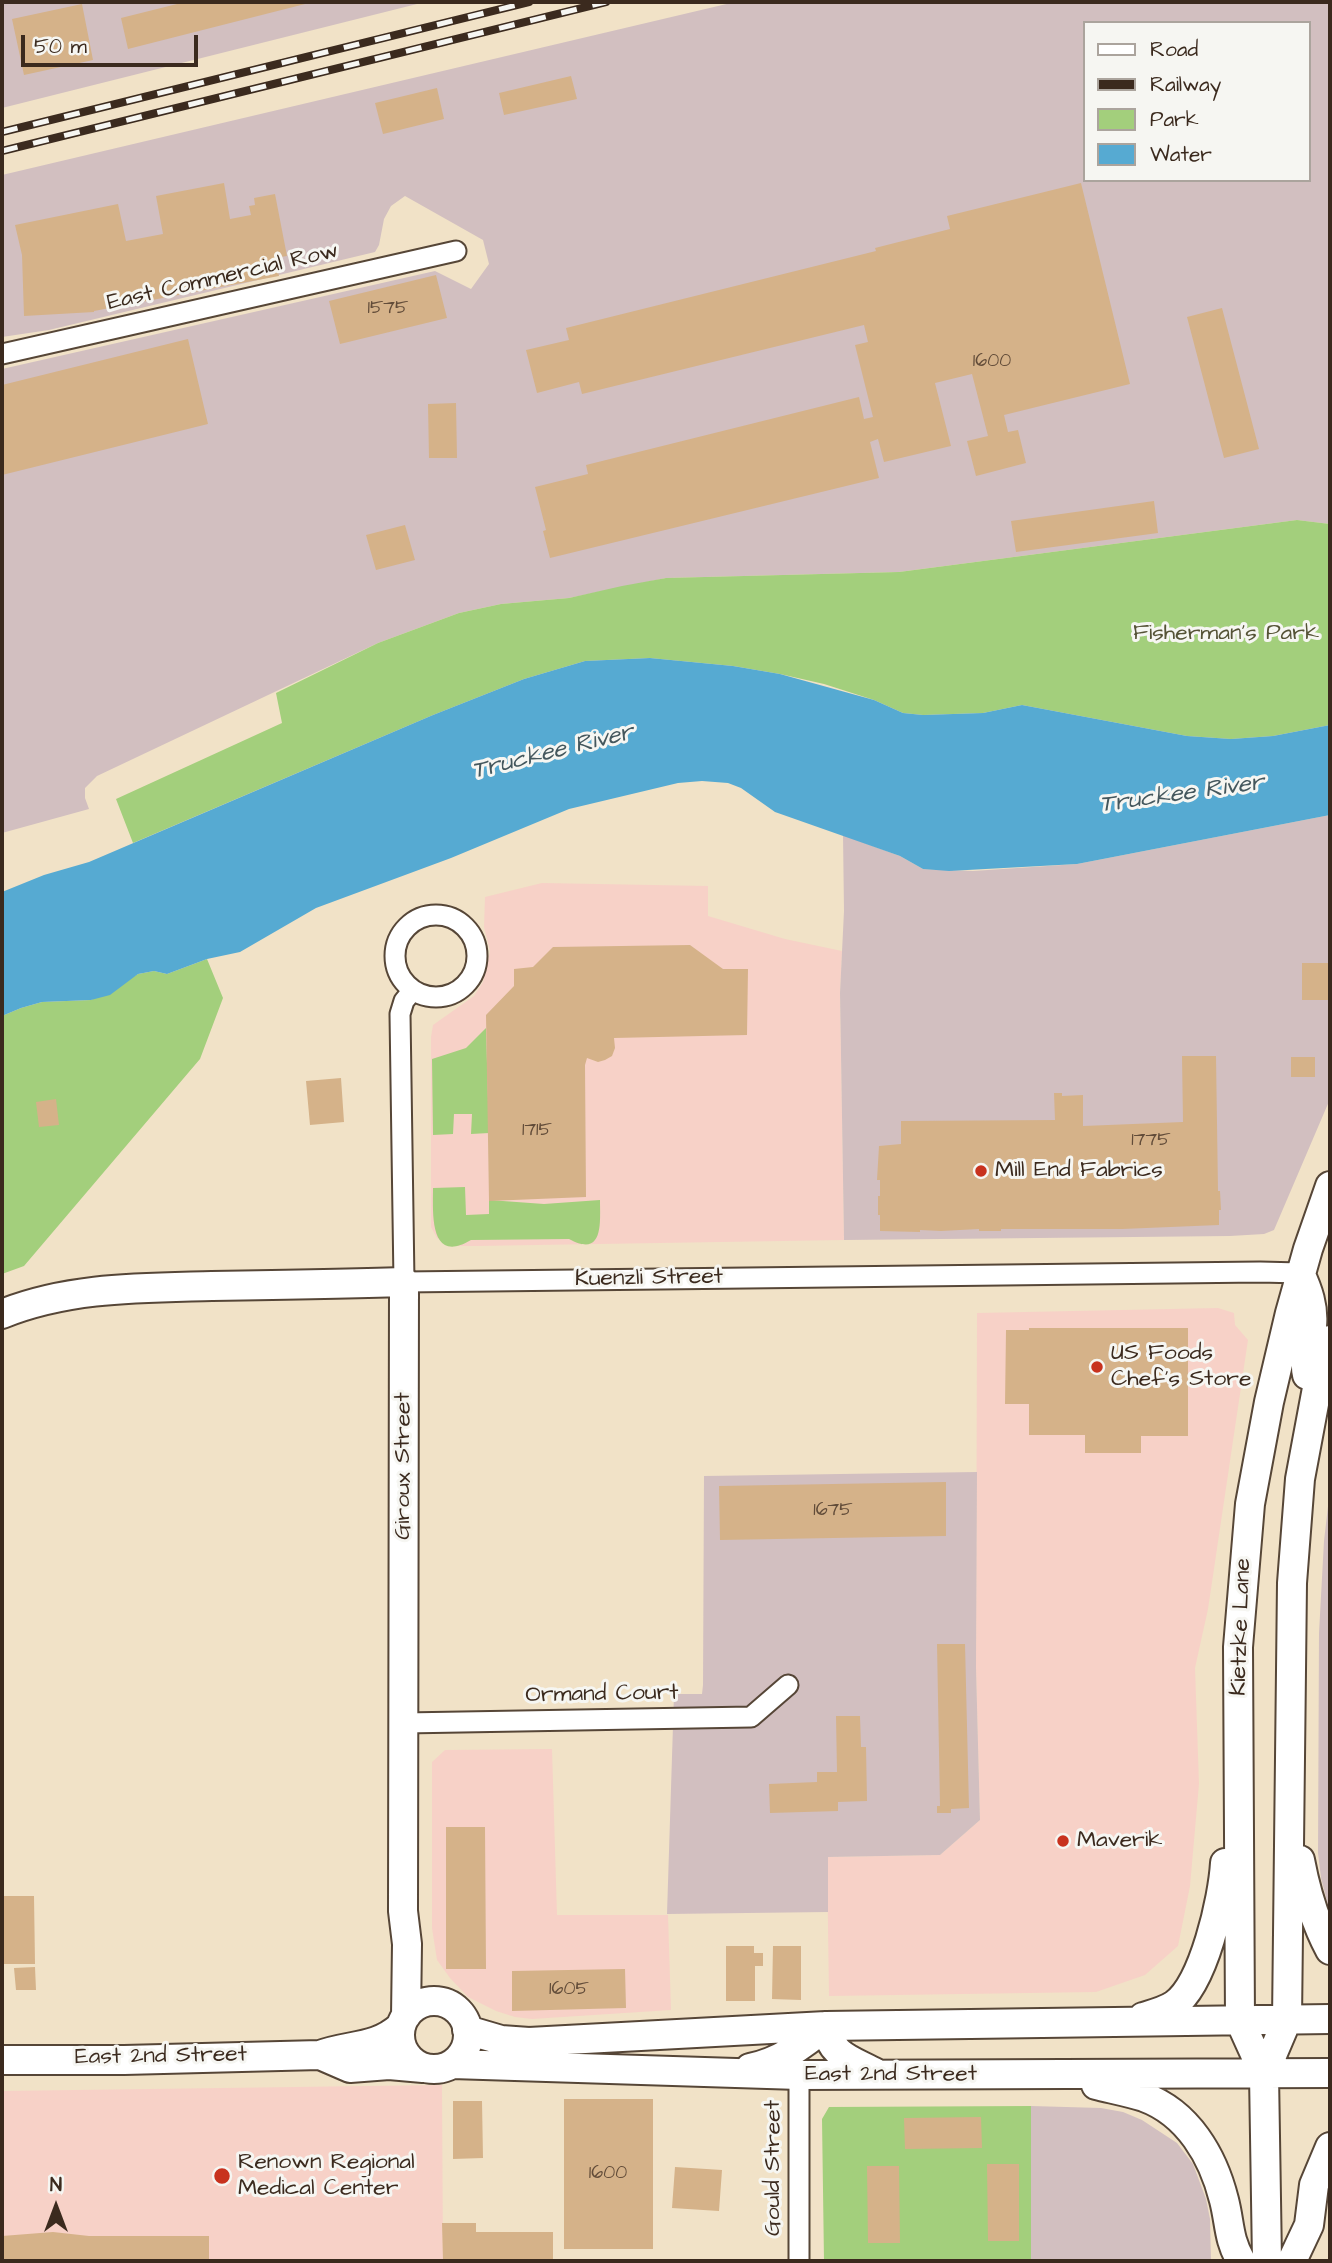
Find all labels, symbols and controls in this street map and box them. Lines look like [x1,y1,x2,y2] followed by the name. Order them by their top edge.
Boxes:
[24,21,201,65] scale bar
[1084,21,1311,182] legend
[34,32,87,61] text: 50 m
[1150,35,1198,64] text: Road
[1150,70,1221,99] text: Railway
[1150,105,1199,134] text: Park
[1150,140,1212,169] text: Water
[105,238,341,318] street label: East Commercial Row
[367,298,409,320] house number: 1575
[973,351,1011,373] house number: 1600
[1133,620,1319,648] park label: Fisherman's Park
[469,719,637,787] water label: Truckee River
[1098,769,1266,821] water label: Truckee River
[522,1120,552,1142] house number: 1715
[1131,1130,1171,1152] house number: 1775
[995,1157,1163,1185] place label: Mill End Fabrics
[973,1163,989,1179] marker: Mill End Fabrics
[575,1264,723,1294] street label: Kuenzli Street
[1111,1340,1251,1394] place label: US Foods Chef's Store
[1089,1359,1105,1375] marker: US Foods Chef's Store
[390,1392,418,1540] street label: Giroux Street
[813,1500,853,1522] house number: 1675
[1226,1558,1258,1696] street label: Kietzke Lane
[525,1680,679,1710] street label: Ormand Court
[1077,1827,1162,1855] place label: Maverik
[1055,1833,1071,1849] marker: Maverik
[549,1979,589,2001] house number: 1605
[75,2042,247,2072] street label: East 2nd Street
[805,2061,977,2089] street label: East 2nd Street
[760,2100,788,2236] street label: Gould Street
[238,2149,415,2203] place label: Renown Regional Medical Center
[589,2163,627,2185] house number: 1600
[212,2166,232,2186] marker: Renown Regional Medical Center
[21,2172,91,2242] north arrow
[50,2172,62,2199] text: N

